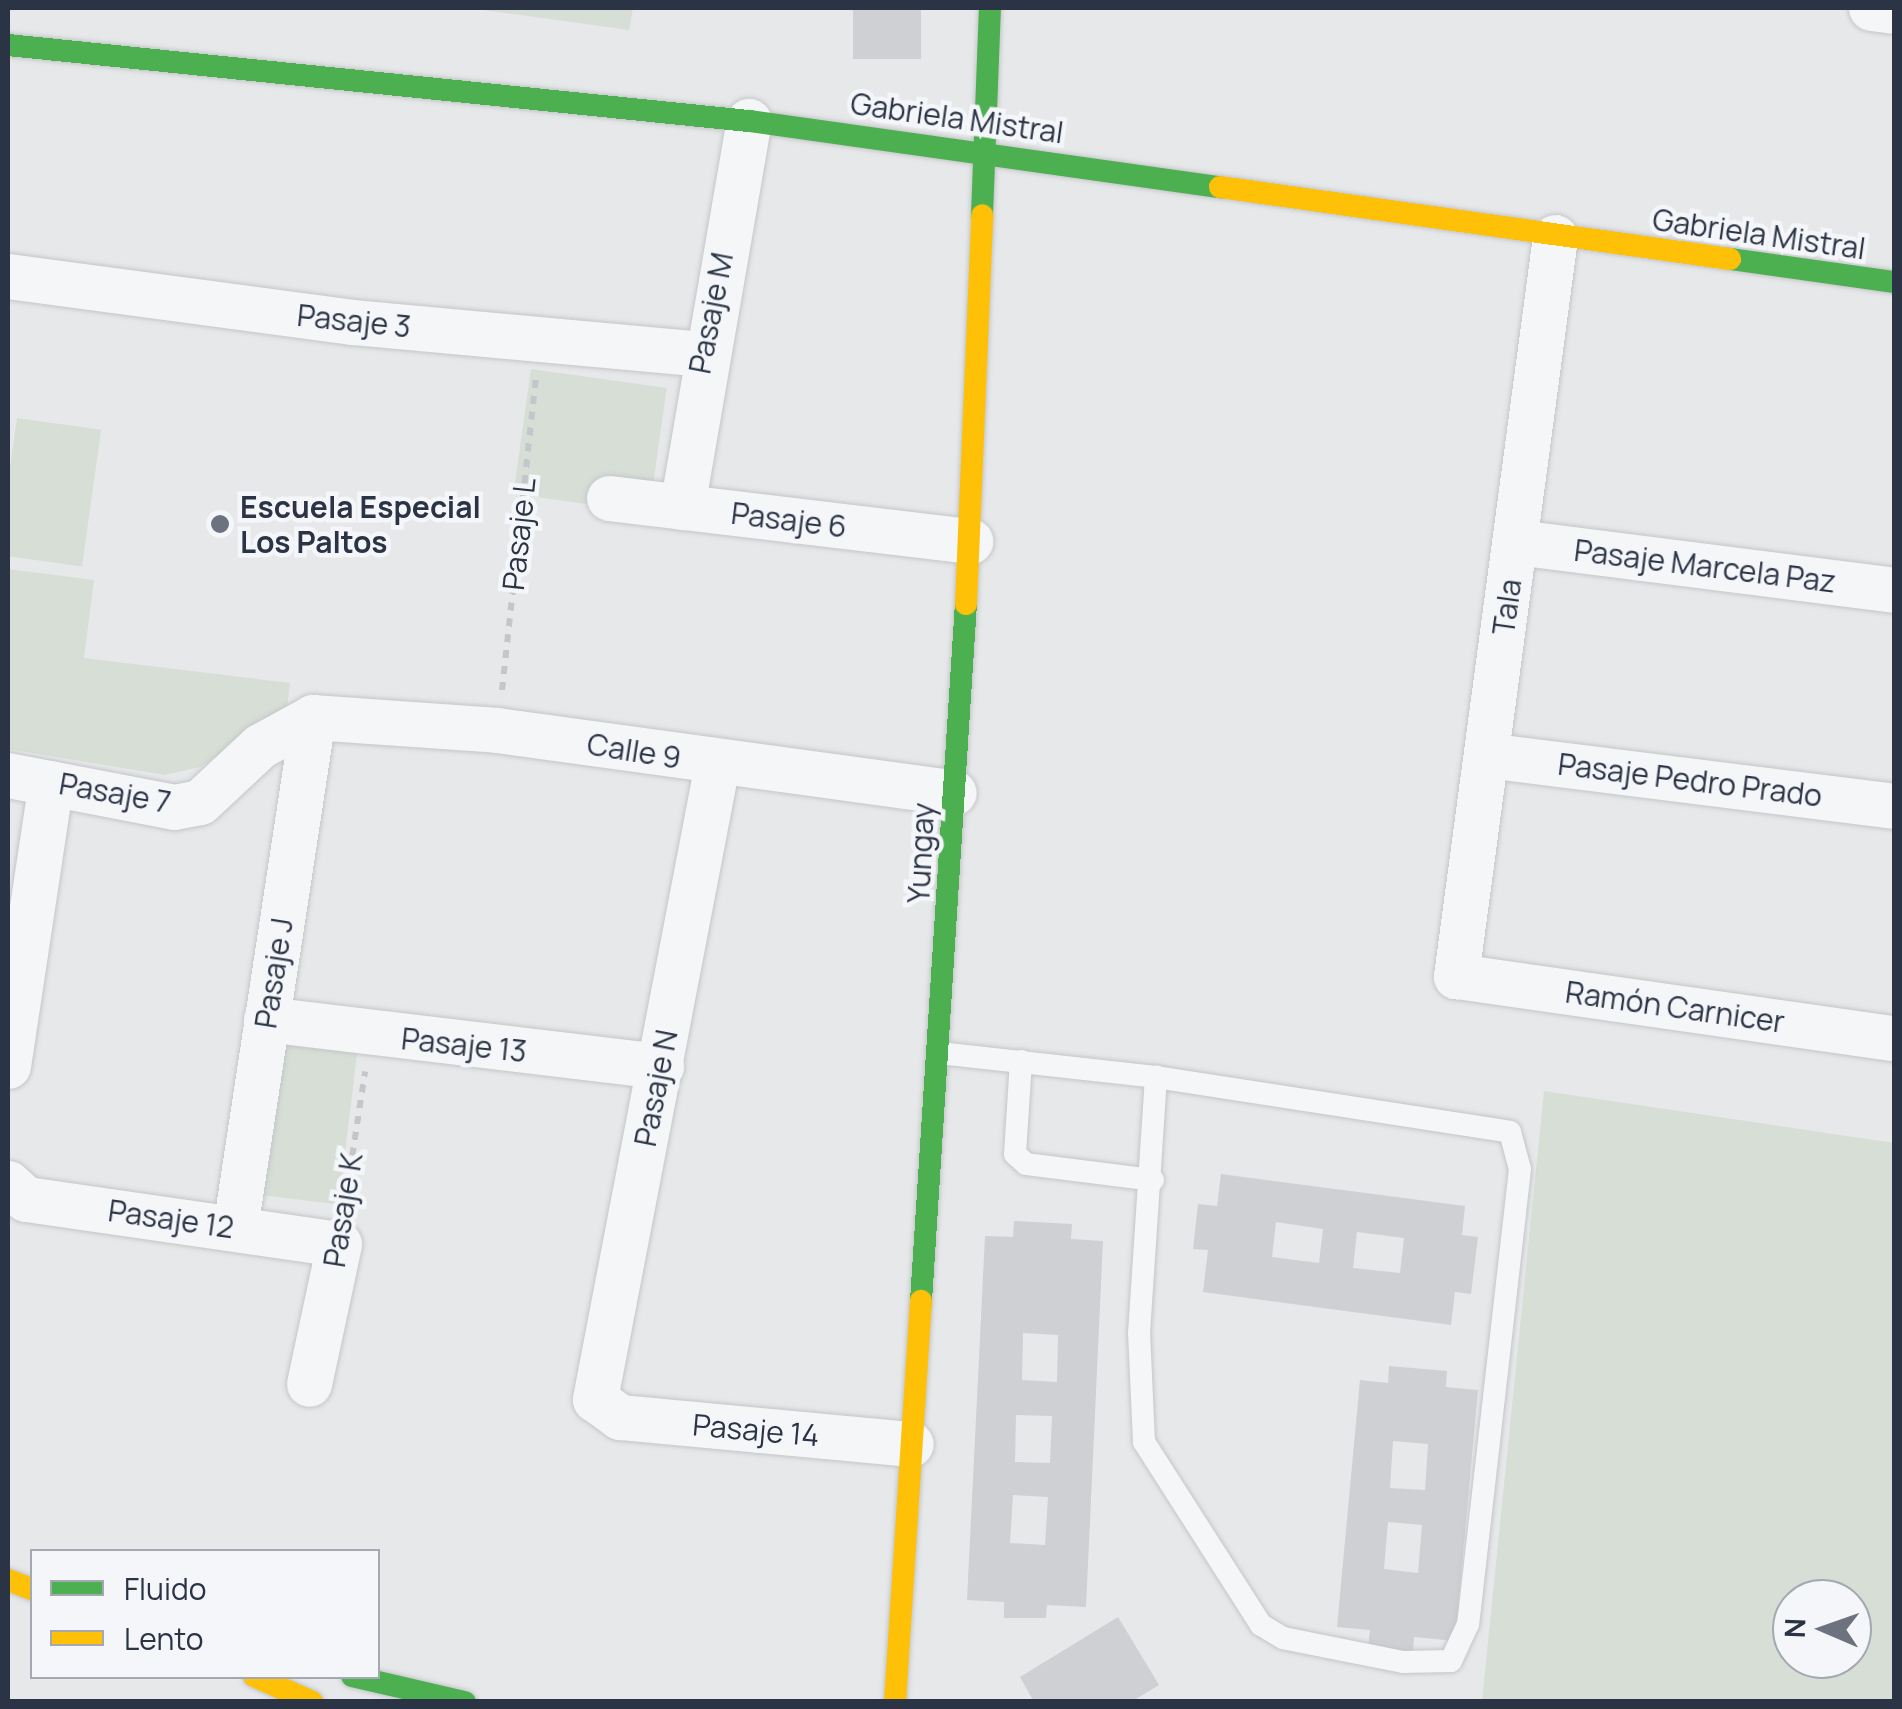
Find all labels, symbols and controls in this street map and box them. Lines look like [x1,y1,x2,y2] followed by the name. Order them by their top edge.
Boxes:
[848,85,1066,151] street label: Gabriela Mistral
[1650,201,1868,267] street label: Gabriela Mistral
[682,249,740,377] street label: Pasaje M
[295,297,413,345] street label: Pasaje 3
[495,476,543,592] street label: Pasaje L
[240,489,481,560] place label: Escuela Especial Los Paltos
[729,495,849,545] street label: Pasaje 6
[209,513,231,535] marker: Escuela Especial Los Paltos
[1572,532,1838,600] street label: Pasaje Marcela Paz
[1485,577,1529,637] street label: Tala
[585,726,683,776] street label: Calle 9
[1556,746,1824,814] street label: Pasaje Pedro Prado
[56,765,174,821] street label: Pasaje 7
[900,802,942,904] street label: Yungay
[248,915,300,1031] street label: Pasaje J
[1563,974,1787,1040] street label: Ramón Carnicer
[400,1021,528,1069] street label: Pasaje 13
[627,1027,685,1149] street label: Pasaje N
[316,1150,370,1270] street label: Pasaje K
[106,1192,236,1246] street label: Pasaje 12
[691,1407,821,1453] street label: Pasaje 14
[30,1549,380,1679] legend
[124,1568,206,1609] text: Fluido
[1772,1579,1872,1679] north arrow
[1775,1617,1813,1639] text: N
[124,1618,203,1659] text: Lento

